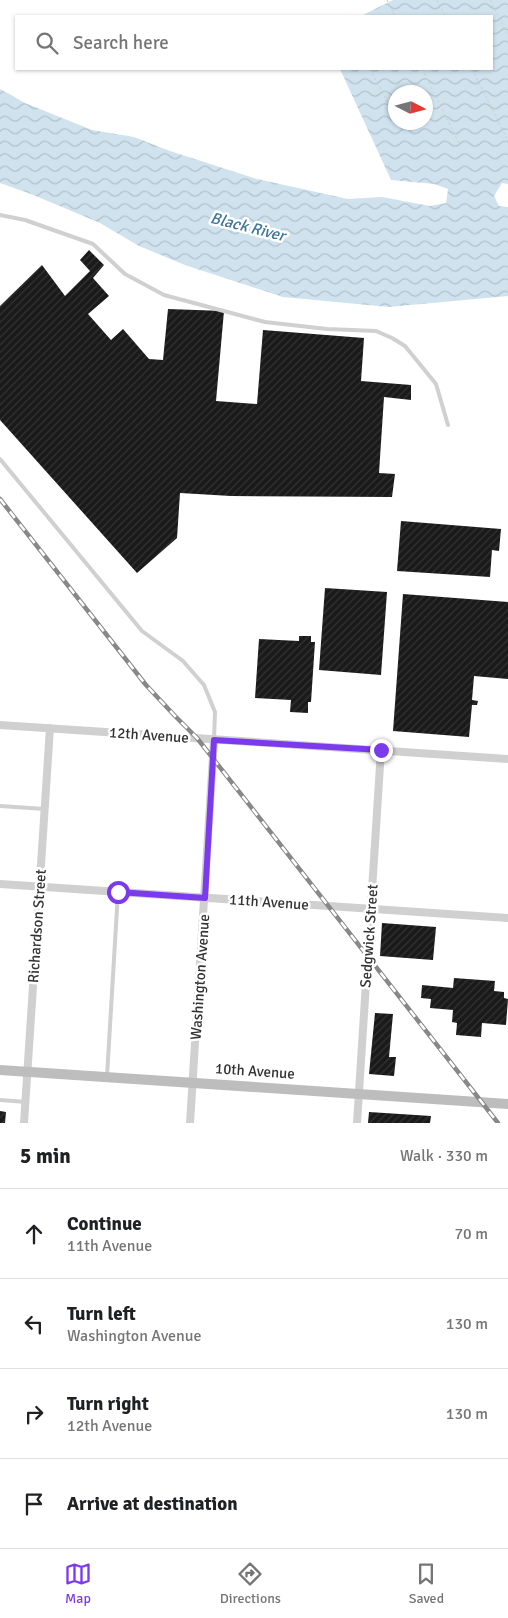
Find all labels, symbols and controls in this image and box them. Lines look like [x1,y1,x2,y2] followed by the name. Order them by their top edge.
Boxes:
[15,15,493,70] search box
[33,29,61,57] icon: search
[73,31,169,55] text: Search here
[388,85,433,130] north arrow
[208,208,289,246] water label: Black River
[109,723,189,747] street label: 12th Avenue
[370,739,393,762] route end
[24,868,50,984] street label: Richardson Street
[107,881,130,904] route start
[356,884,382,988] street label: Sedgwick Street
[229,890,309,914] street label: 11th Avenue
[187,914,213,1040] street label: Washington Avenue
[215,1059,295,1083] street label: 10th Avenue
[20,1143,71,1169] text: 5 min
[400,1146,488,1166] text: Walk · 330 m
[67,1212,142,1236] text: Continue
[20,1220,48,1248] icon: ahead
[454,1224,488,1244] text: 70 m
[67,1236,152,1256] text: 11th Avenue
[67,1302,136,1326] text: Turn left
[20,1310,48,1338] icon: left
[446,1314,488,1334] text: 130 m
[67,1326,201,1346] text: Washington Avenue
[67,1392,149,1416] text: Turn right
[20,1400,48,1428] icon: right
[446,1404,488,1424] text: 130 m
[67,1416,152,1436] text: 12th Avenue
[20,1490,48,1518] icon: arrive
[67,1492,238,1516] text: Arrive at destination
[64,1560,92,1607] tab: Map
[220,1560,281,1607] tab: Directions
[409,1560,444,1607] tab: Saved

